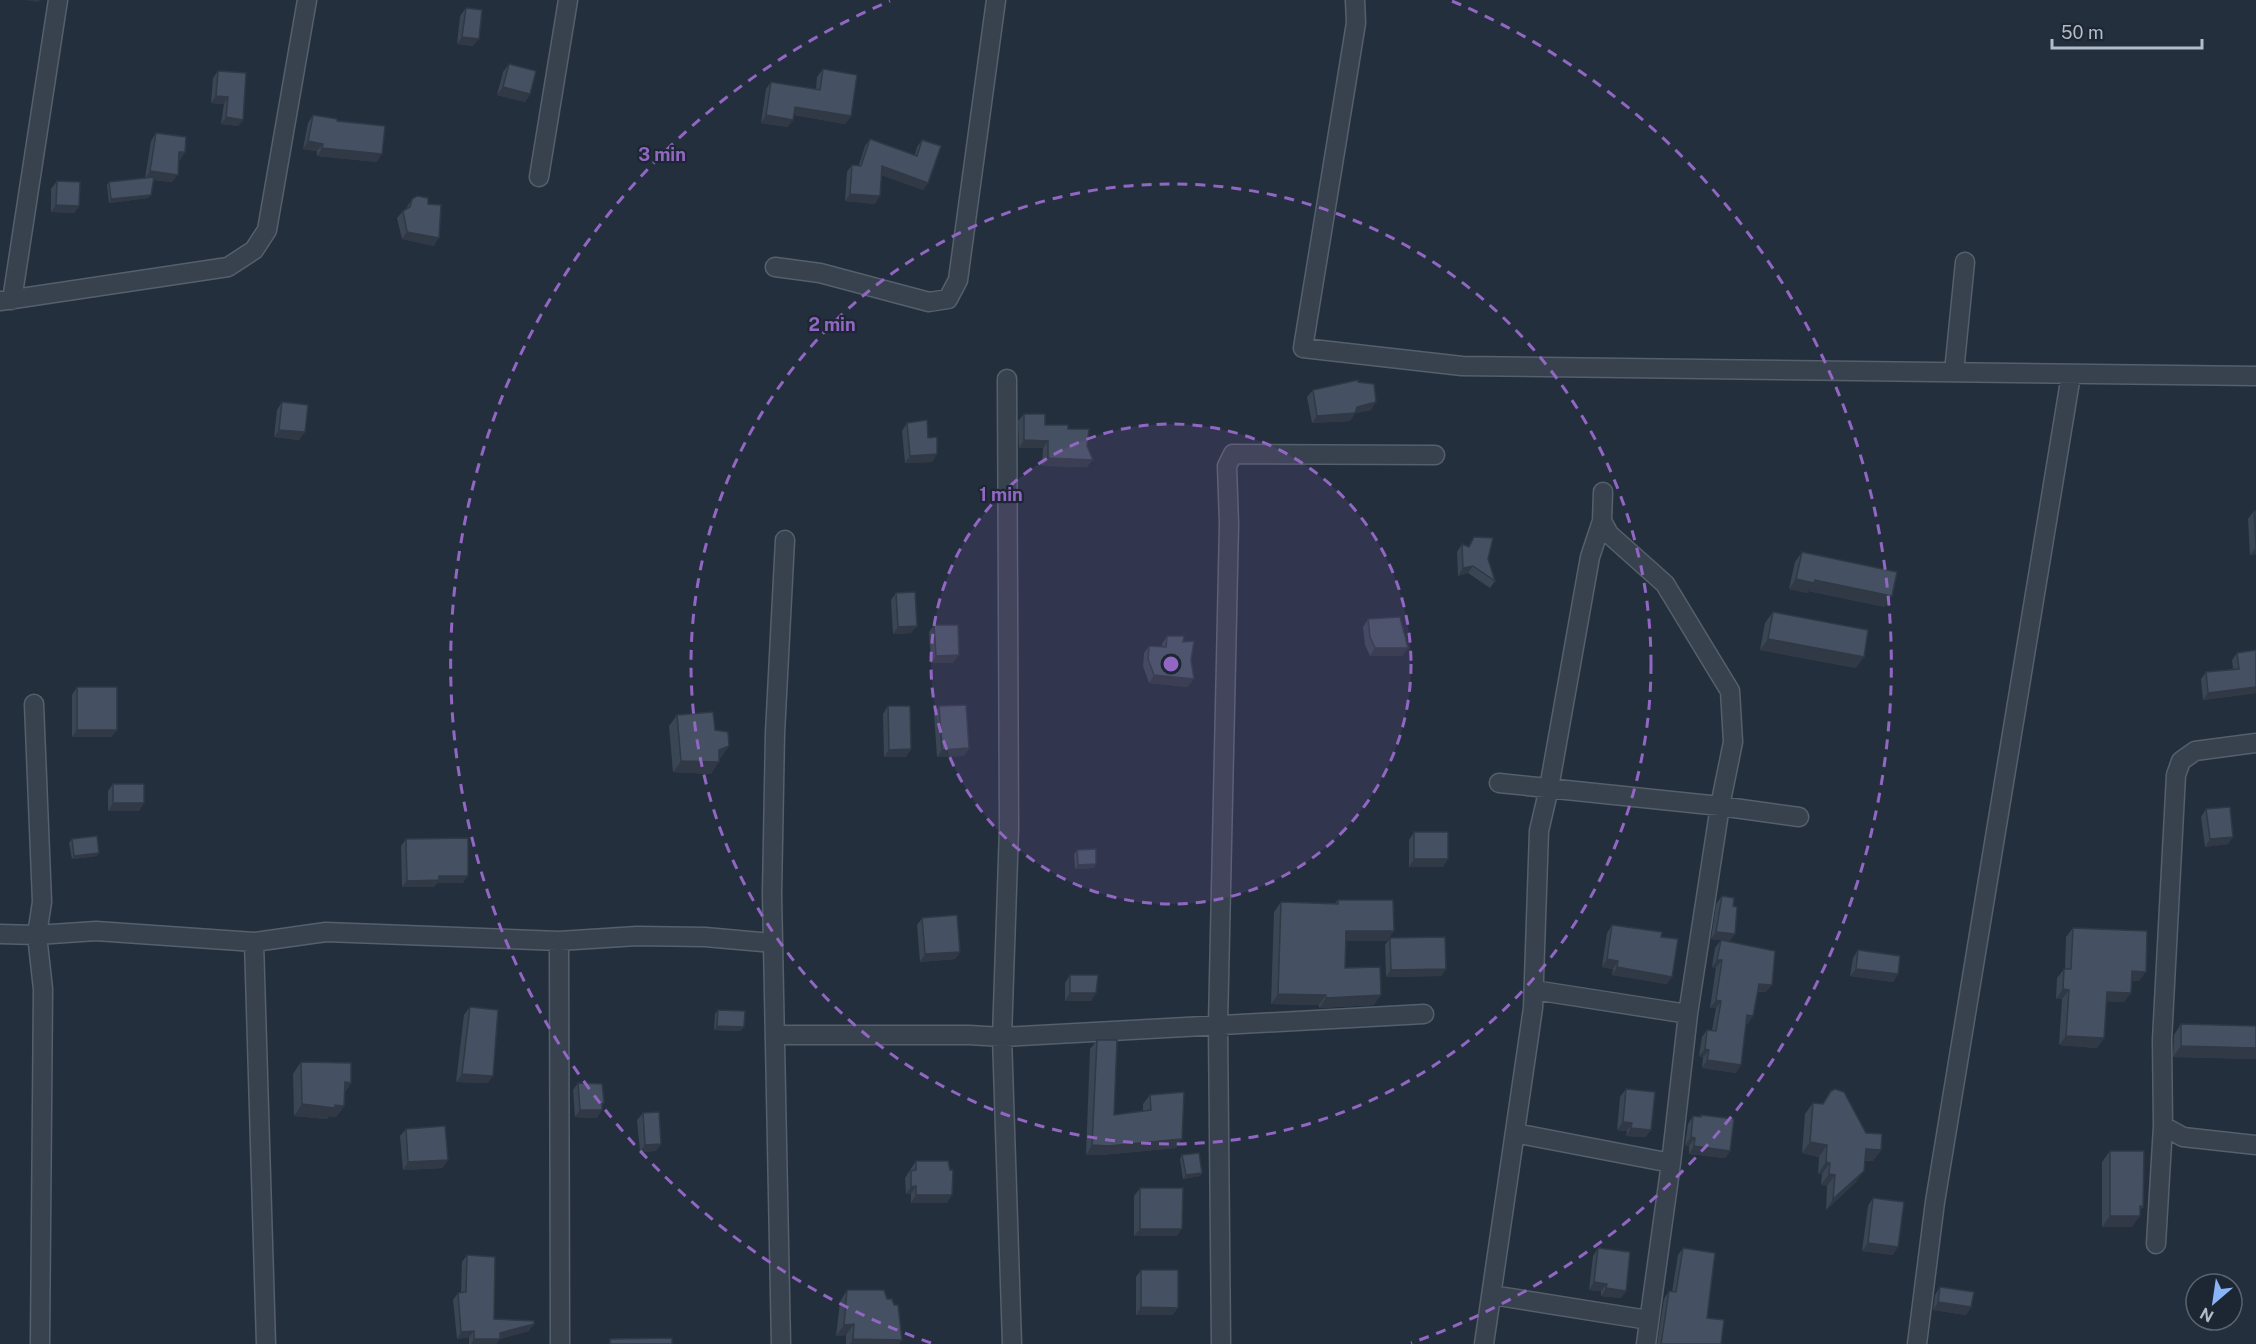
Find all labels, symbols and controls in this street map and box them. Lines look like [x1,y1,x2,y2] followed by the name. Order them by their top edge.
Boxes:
[2052,12,2202,50] scale bar
[2061,22,2104,43] text: 50 m
[638,144,686,165] text: 3 min
[808,314,856,335] text: 2 min
[979,484,1023,505] text: 1 min
[1161,654,1181,674] centre of rings
[2184,1272,2244,1332] north arrow
[2197,1303,2217,1326] text: N

